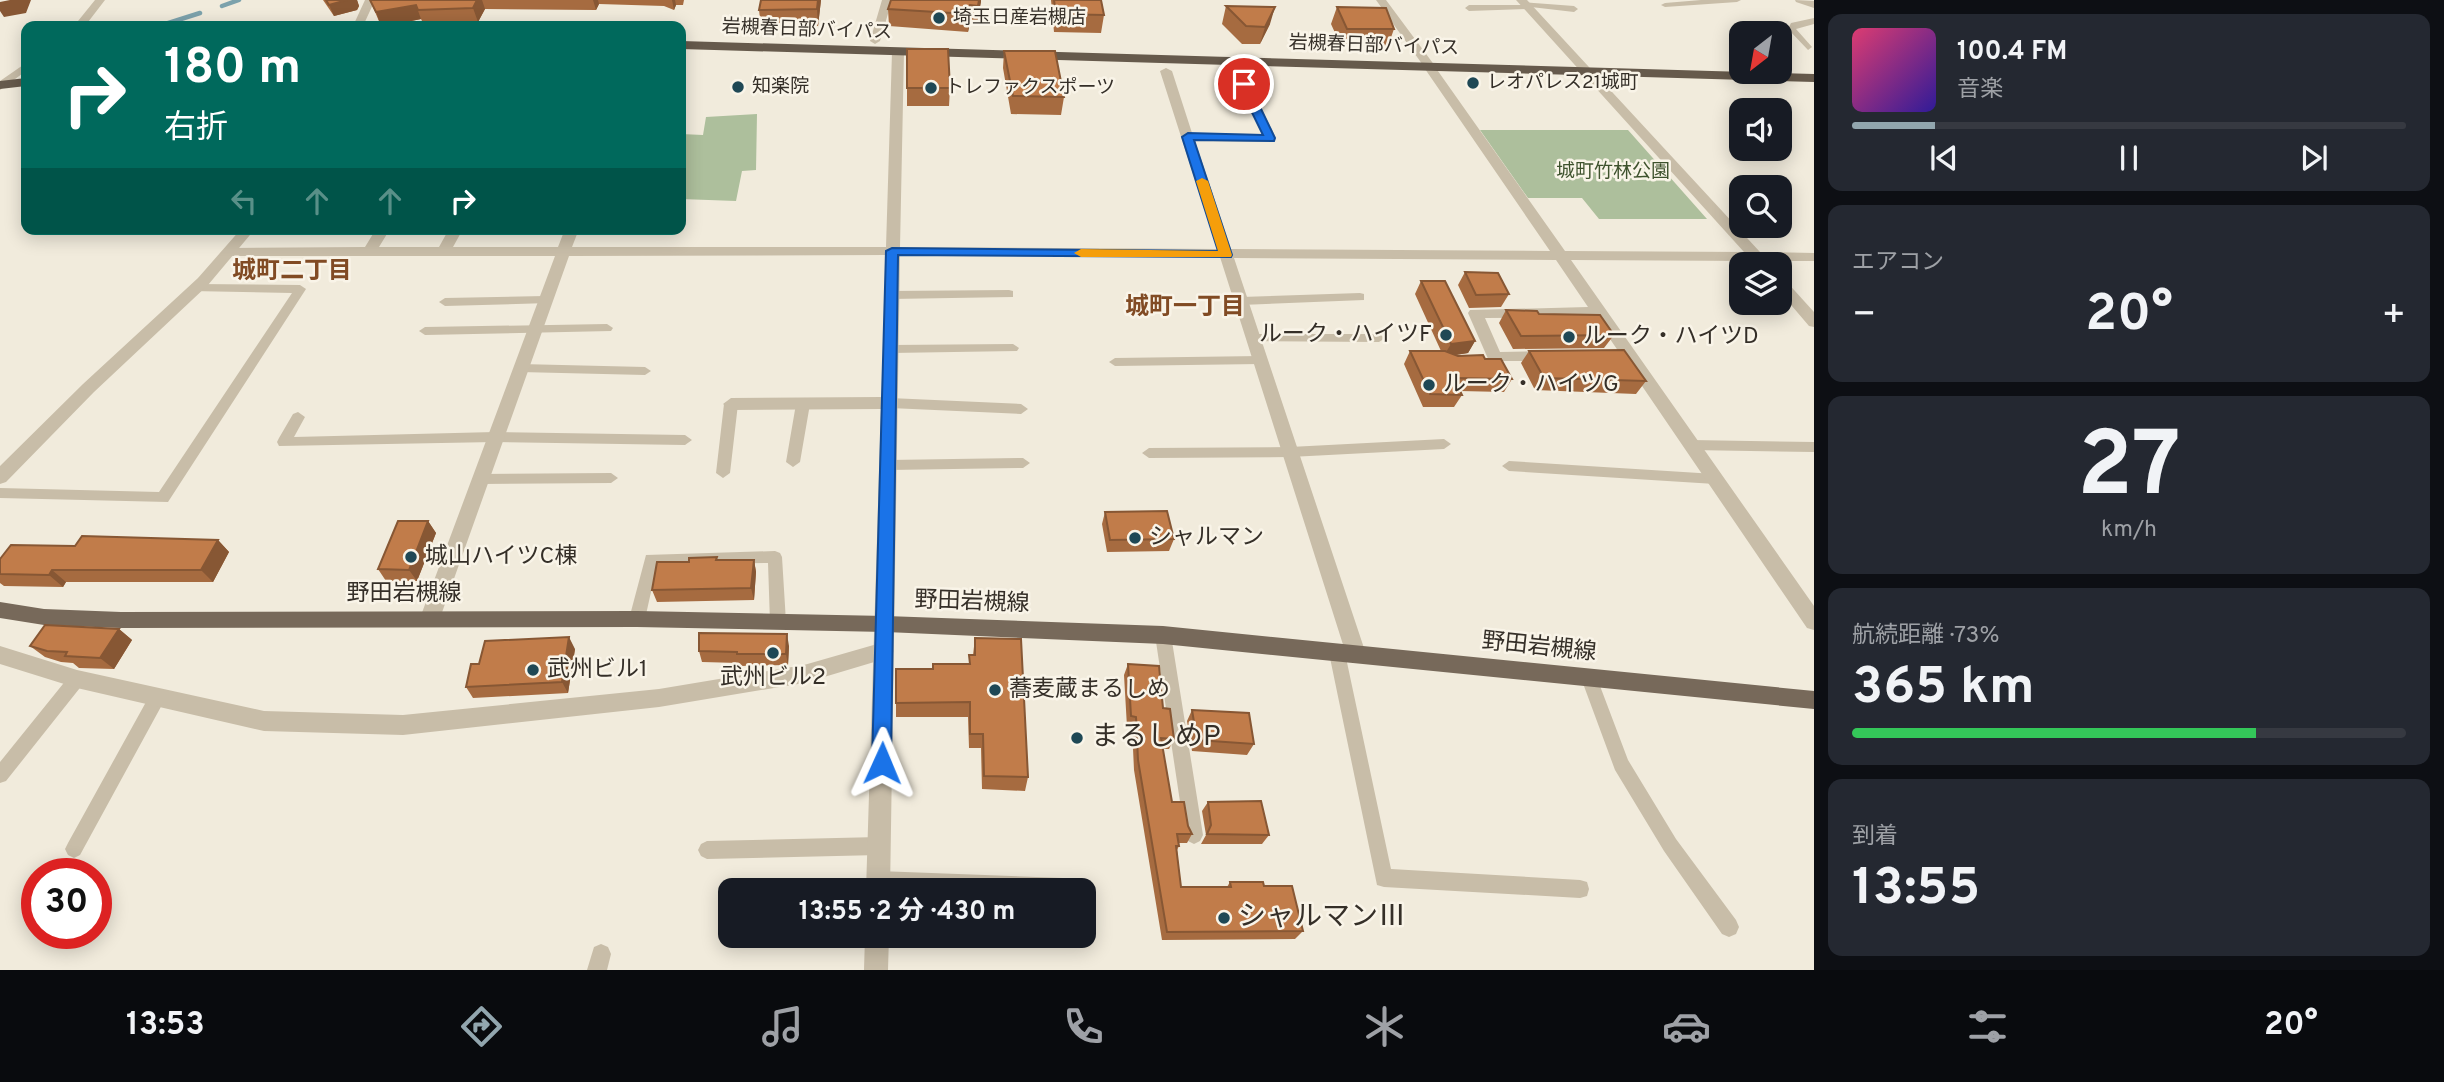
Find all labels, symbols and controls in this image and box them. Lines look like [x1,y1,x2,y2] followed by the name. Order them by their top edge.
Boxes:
[953,6,1086,30] place label: 埼玉日産岩槻店
[931,10,947,26] marker: 埼玉日産岩槻店
[721,15,893,45] street label: 岩槻春日部バイパス
[1729,21,1792,84] north arrow
[1729,21,1792,315] map controls
[1288,31,1460,61] street label: 岩槻春日部バイパス
[1957,36,2067,69] text: 100.4 FM
[164,39,301,101] text: 180 m
[49,49,140,140] icon: right
[1214,54,1274,114] pin
[1225,65,1263,103] icon: arrive
[1487,71,1639,95] place label: レオパレス21城町
[752,75,809,99] place label: 知楽院
[1465,75,1481,91] marker: レオパレス21城町
[945,76,1115,100] place label: トレファクスポーツ
[1957,76,2003,105] text: 音楽
[730,79,746,95] marker: 知楽院
[923,80,939,96] marker: トレファクスポーツ
[1729,98,1792,161] button: sound
[164,109,228,149] text: 右折
[1925,139,1963,177] icon: previous
[2110,139,2148,177] icon: pause
[2295,139,2333,177] icon: next
[1556,160,1670,184] park label: 城町竹林公園
[1729,175,1792,238] button: search
[225,182,263,220] icon: left
[298,182,336,220] icon: ahead
[371,182,409,220] icon: ahead
[444,182,482,220] icon: right
[1852,249,1944,278] text: エアコン
[1729,252,1792,315] button: layers
[232,257,352,287] district label: 城町二丁目
[2085,283,2173,349] text: 20°
[1852,292,1877,341] text: −
[2381,292,2406,341] text: +
[1125,293,1245,323] district label: 城町一丁目
[1259,321,1432,350] place label: ルーク・ハイツF
[1583,323,1759,352] place label: ルーク・ハイツD
[1438,327,1454,343] marker: ルーク・ハイツF
[1561,329,1577,345] marker: ルーク・ハイツD
[1443,371,1619,400] place label: ルーク・ハイツG
[1421,377,1437,393] marker: ルーク・ハイツG
[2077,413,2181,528] text: 27
[2101,516,2157,545] text: km/h
[1149,524,1264,553] place label: シャルマン
[1127,530,1143,546] marker: シャルマン
[425,543,577,572] place label: 城山ハイツC棟
[403,549,419,565] marker: 城山ハイツC棟
[347,580,462,609] street label: 野田岩槻線
[914,587,1030,619] street label: 野田岩槻線
[1852,622,1999,651] text: 航続距離 · 73%
[1480,628,1598,668] street label: 野田岩槻線
[765,645,781,661] marker: 武州ビル2
[547,656,648,685] place label: 武州ビル1
[1852,656,2035,722] text: 365 km
[525,662,541,678] marker: 武州ビル1
[720,664,826,693] place label: 武州ビル2
[1009,676,1170,705] place label: 蕎麦蔵まるしめ
[987,682,1003,698] marker: 蕎麦蔵まるしめ
[1091,720,1221,756] place label: まるしめP
[845,726,919,800] position arrow
[1069,730,1085,746] marker: まるしめP
[1852,823,1898,852] text: 到着
[1852,857,1980,923] text: 13:55
[21,858,112,949] speed limit sign: 30
[799,896,1015,929] text: 13:55 · 2 分 · 430 m
[1238,900,1406,936] place label: シャルマンⅢ
[1216,910,1232,926] marker: シャルマンⅢ
[457,1002,506,1051] icon: directions
[758,1002,807,1051] icon: music
[1059,1002,1108,1051] icon: phone
[1360,1002,1409,1051] icon: climate
[1662,1002,1711,1051] icon: car
[1963,1002,2012,1051] icon: filters
[126,1006,205,1046] text: 13:53
[2264,1006,2318,1046] text: 20°

